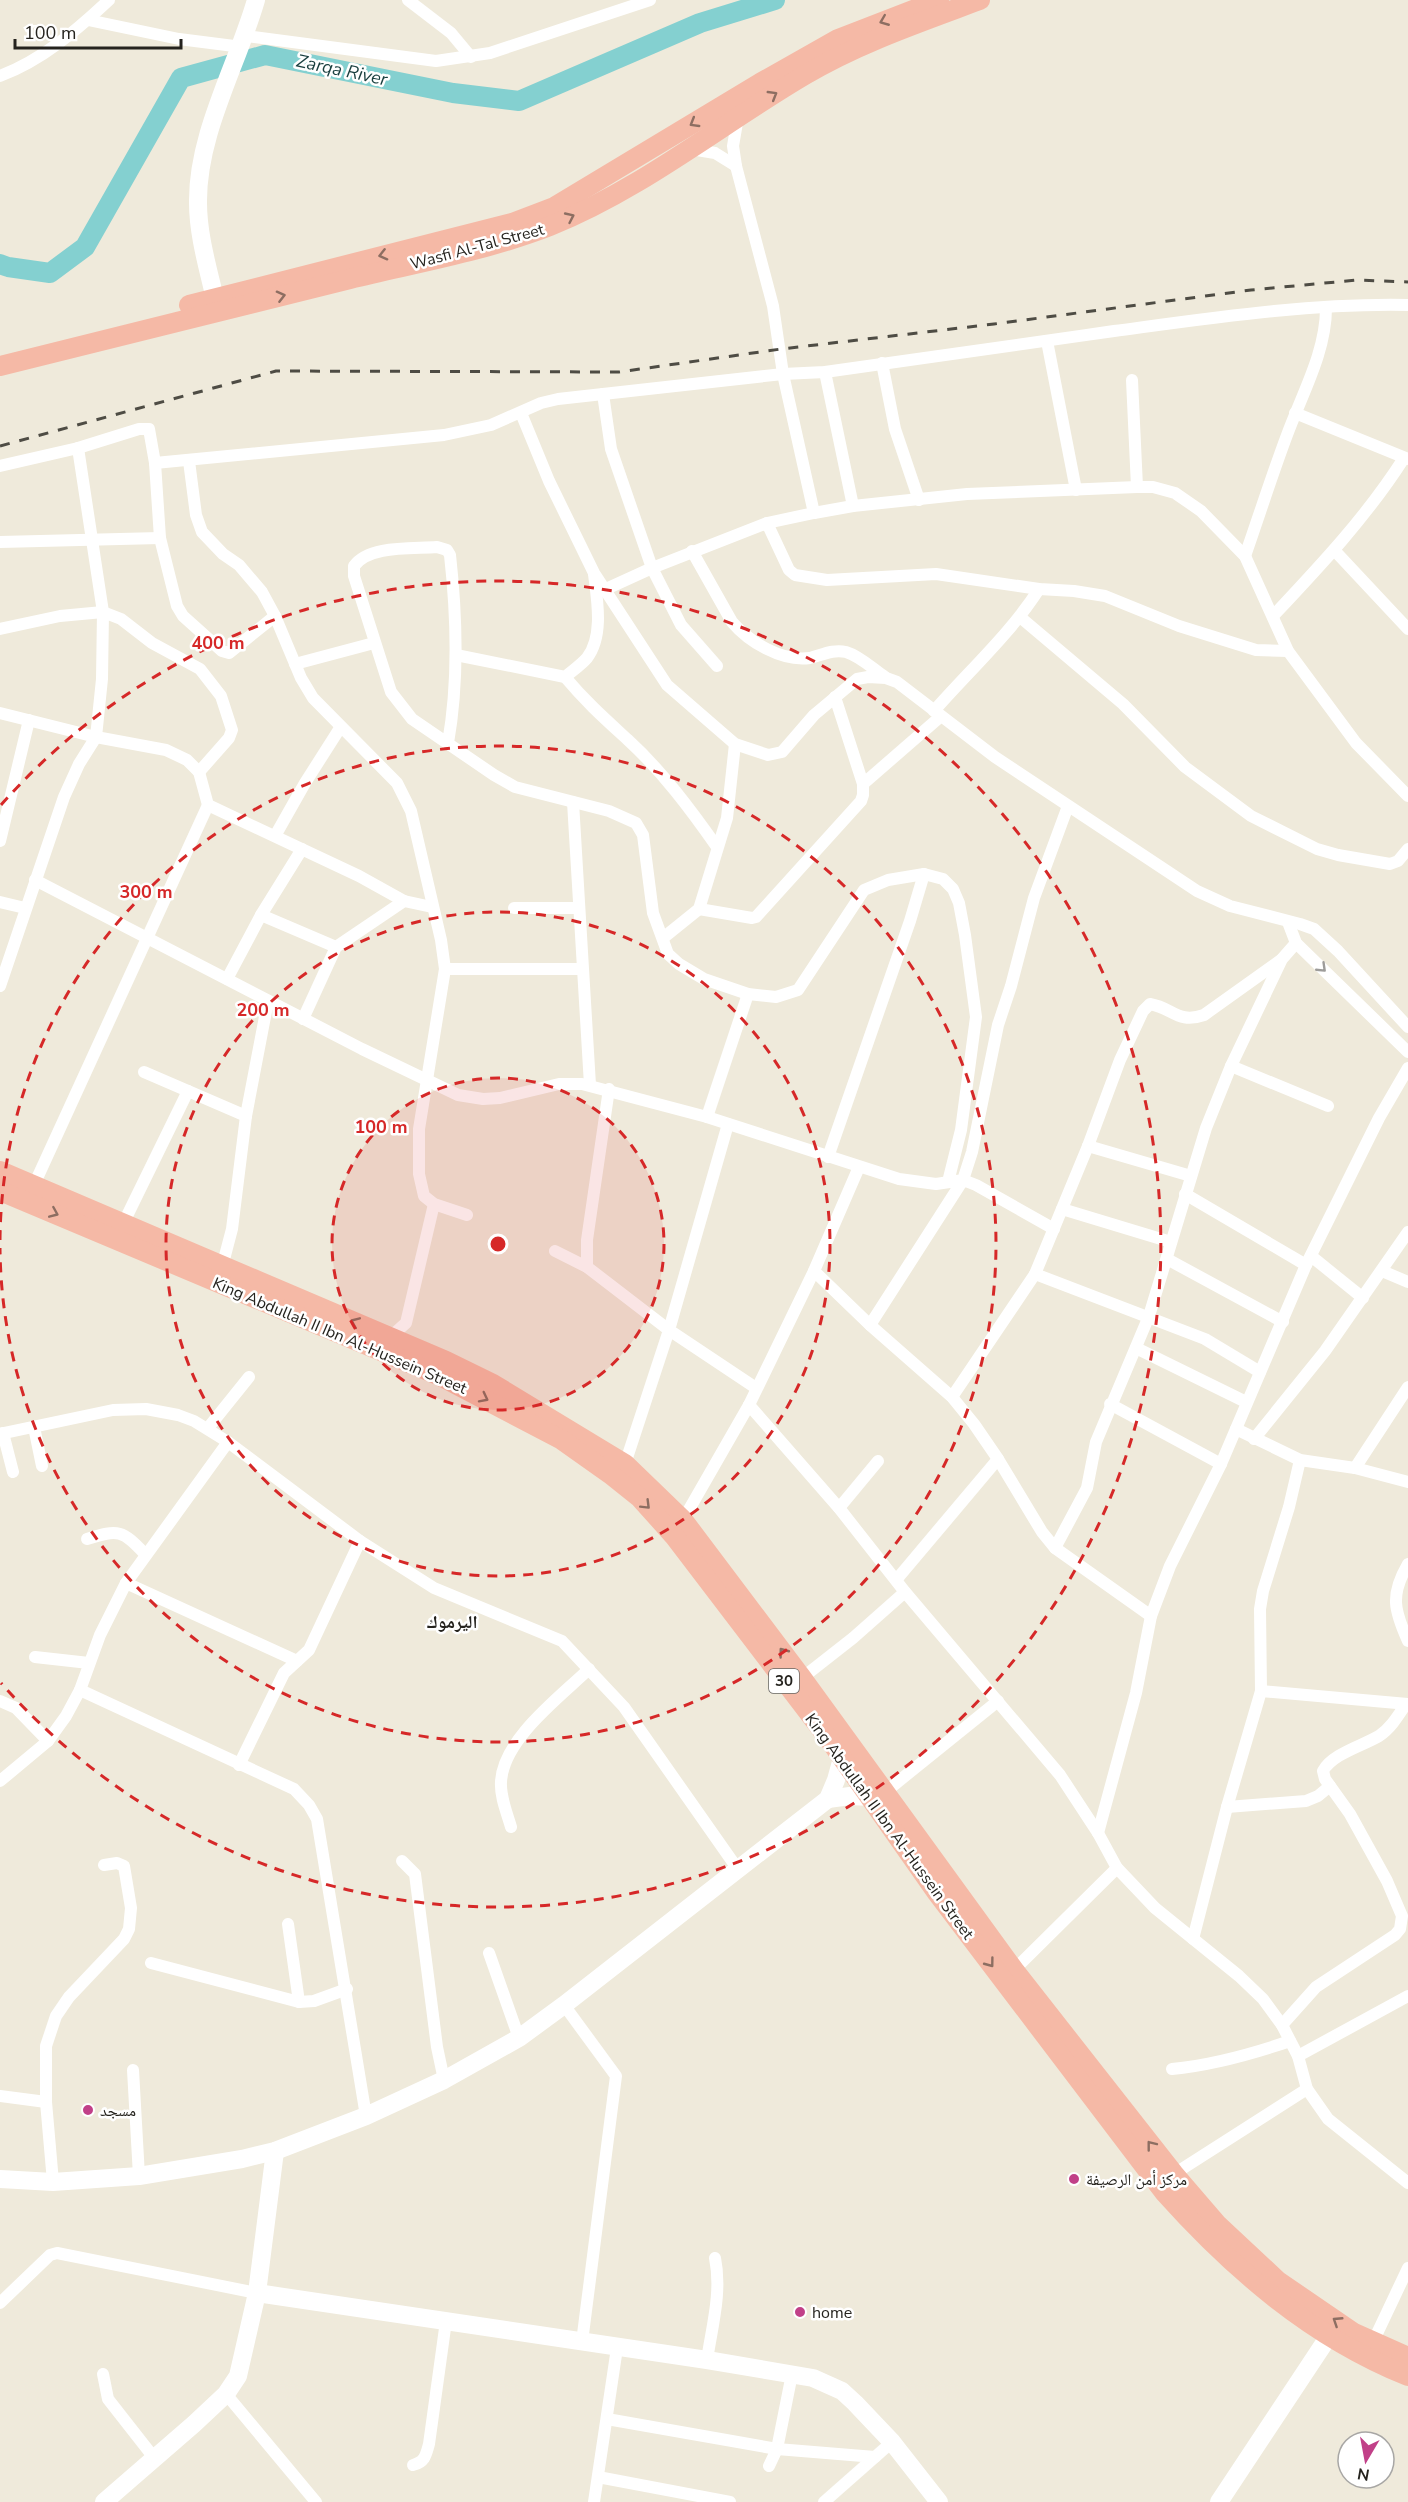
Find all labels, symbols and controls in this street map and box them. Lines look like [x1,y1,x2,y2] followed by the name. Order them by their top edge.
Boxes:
[15,12,182,50] scale bar
[879,14,890,26] one-way arrow
[24,21,76,45] text: 100 m
[294,49,390,91] water label: Zarqa River
[767,90,777,102] one-way arrow
[690,115,700,127] one-way arrow
[563,212,574,224] one-way arrow
[408,218,547,275] street label: Wasfi Al-Tal Street
[378,248,388,261] one-way arrow
[276,291,286,304] one-way arrow
[191,631,245,655] text: 400 m
[119,880,173,904] text: 300 m
[1315,961,1325,972] one-way arrow
[236,998,290,1022] text: 200 m
[354,1115,408,1139] text: 100 m
[48,1206,59,1218] one-way arrow
[488,1234,508,1254] centre of rings
[209,1272,471,1400] street label: King Abdullah II Ibn Al-Hussein Street
[351,1317,362,1329] one-way arrow
[477,1391,488,1402] one-way arrow
[638,1497,649,1508] one-way arrow
[426,1610,478,1634] district label: اليرموك
[779,1648,790,1659] one-way arrow
[769,1669,799,1693] road number: 30
[800,1709,979,1944] street label: King Abdullah II Ibn Al-Hussein Street
[982,1956,993,1967] one-way arrow
[100,2100,136,2122] place label: مسجد
[81,2103,95,2117] marker: مسجد
[1147,2141,1158,2152] one-way arrow
[1086,2169,1187,2191] place label: مركز أمن الرصيفة
[1067,2172,1081,2186] marker: مركز أمن الرصيفة
[812,2302,852,2324] place label: home
[793,2305,807,2319] marker: home
[1333,2317,1343,2329] one-way arrow
[1336,2430,1396,2490] north arrow
[1356,2462,1371,2486] text: N

